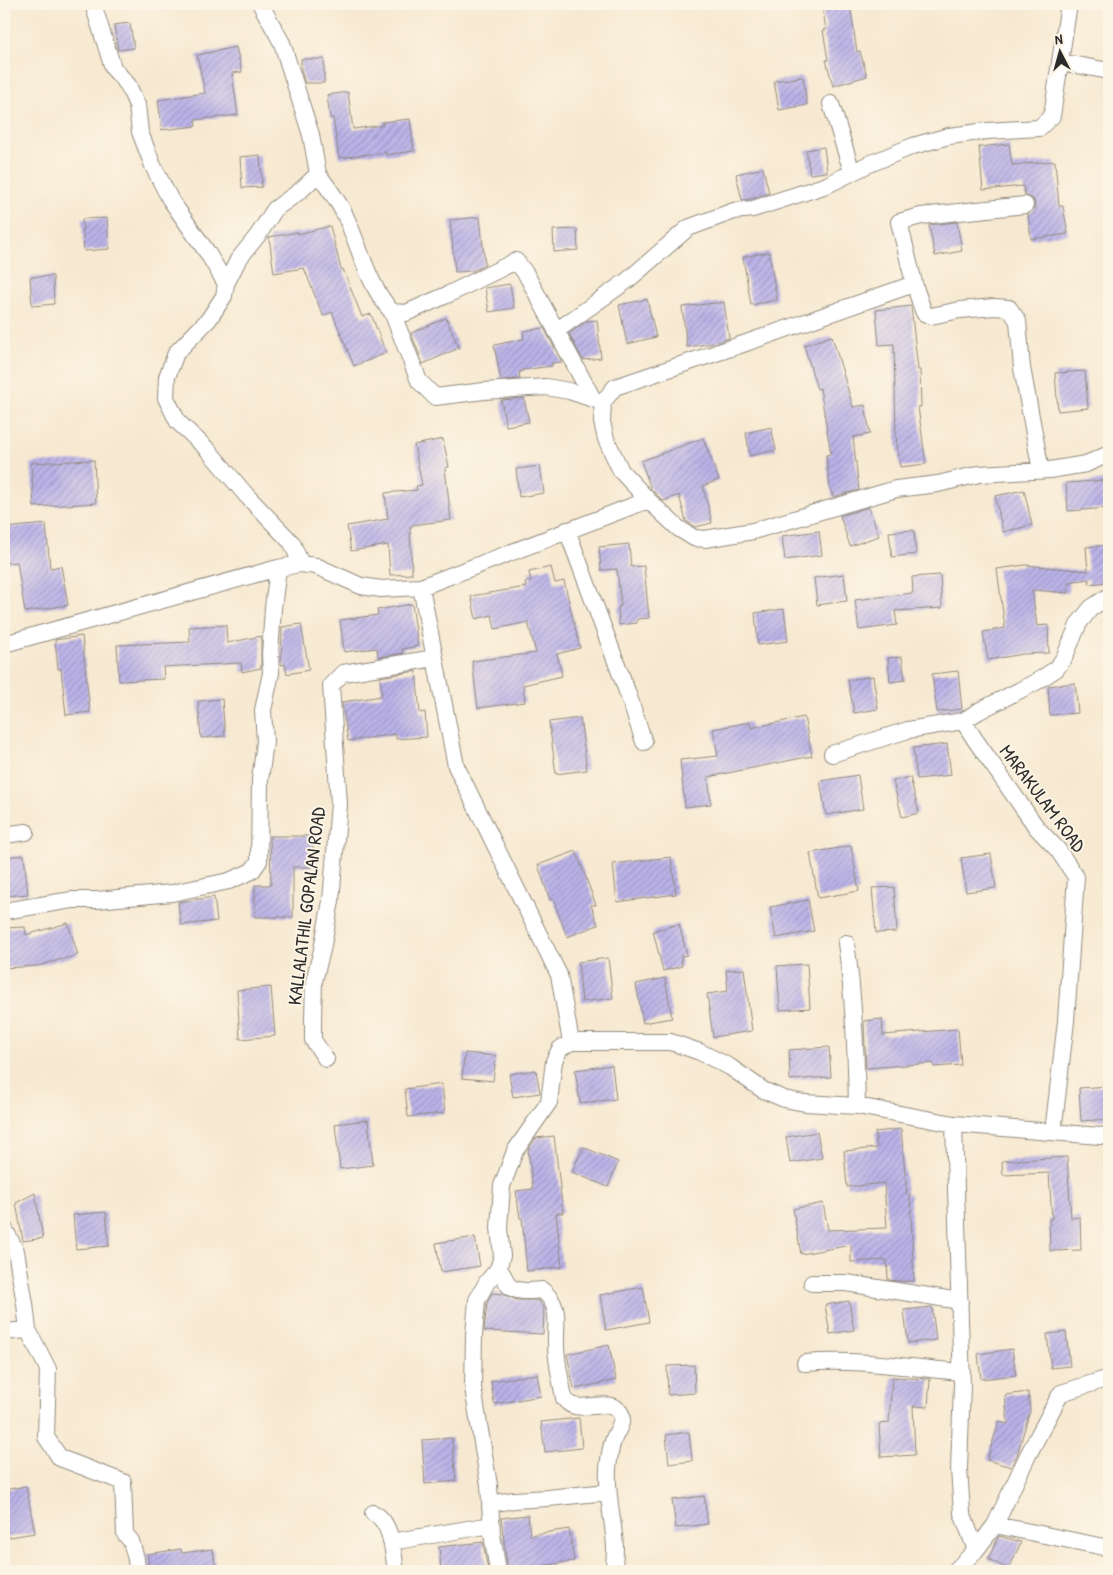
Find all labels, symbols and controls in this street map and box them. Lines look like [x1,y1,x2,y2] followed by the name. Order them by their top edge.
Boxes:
[1036,28,1086,78] north arrow
[1054,29,1064,48] text: N
[994,739,1092,857] street label: MARAKULAM ROAD
[281,806,331,1006] street label: KALLALATHIL GOPALAN ROAD

